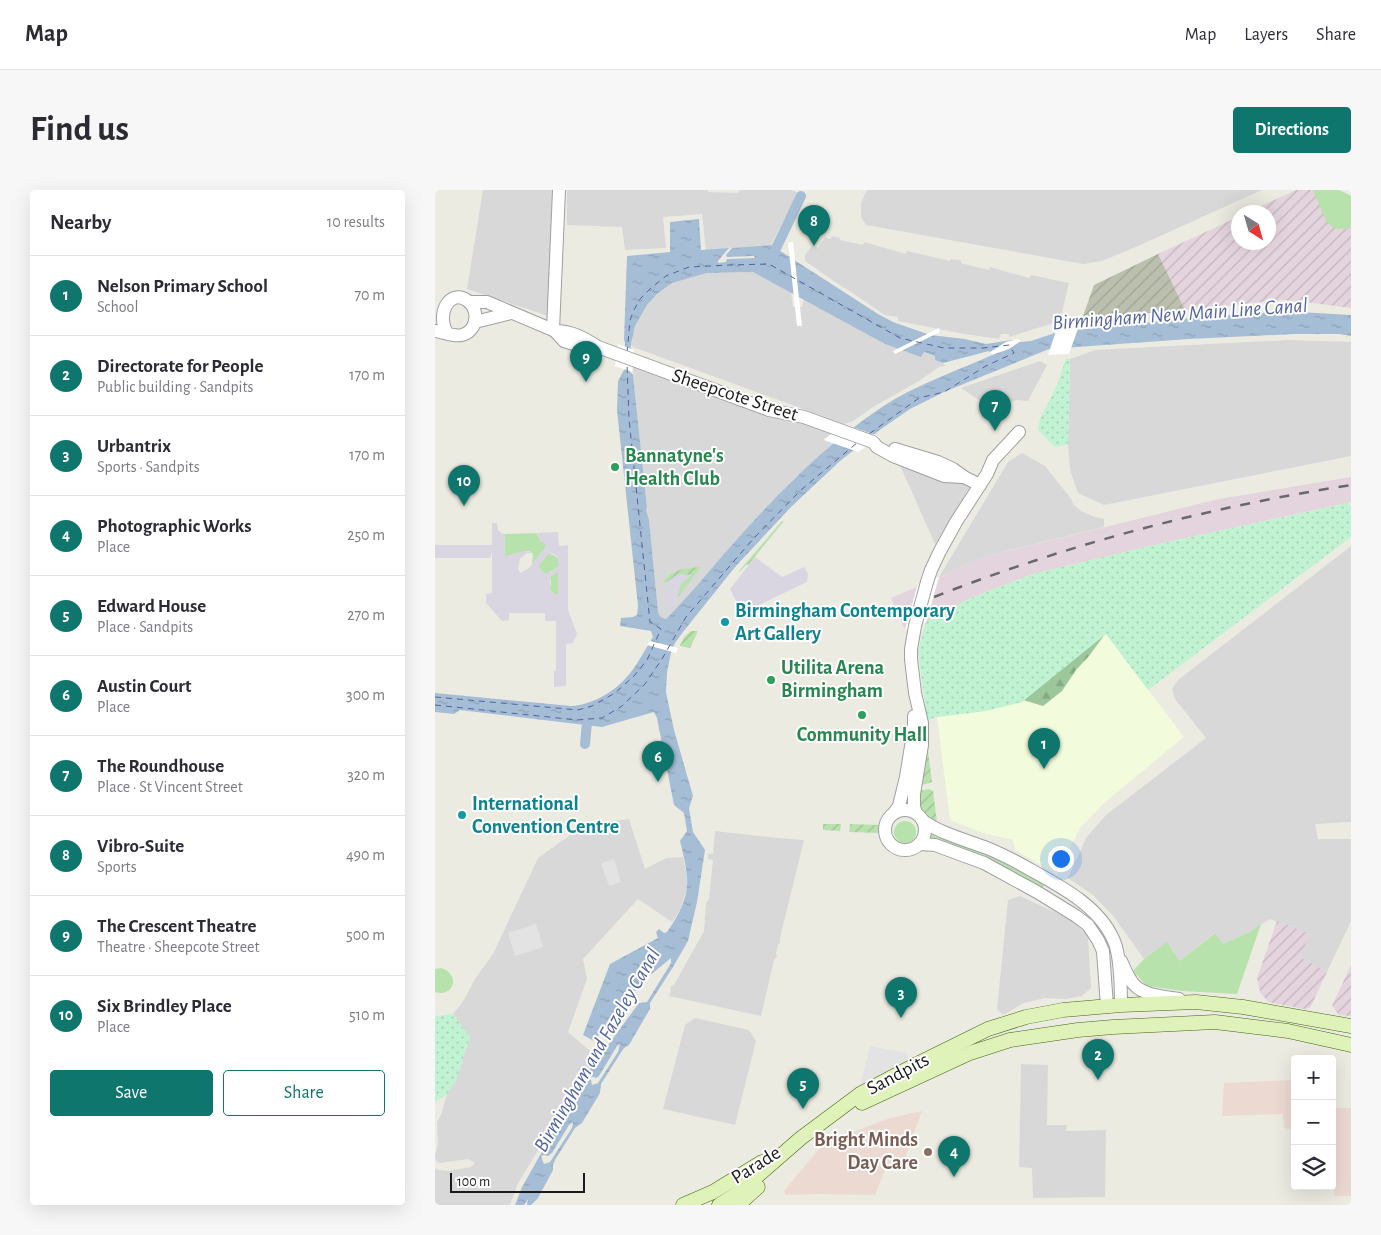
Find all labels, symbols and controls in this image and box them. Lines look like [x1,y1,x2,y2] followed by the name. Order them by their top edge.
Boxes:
[25,22,68,46] text: Map
[1185,26,1216,44] text: Map
[1244,26,1288,44] text: Layers
[1316,26,1356,44] text: Share
[1233,107,1351,153] button: Directions
[30,112,129,147] text: Find us
[798,205,830,246] pin: 8
[1231,205,1276,250] north arrow
[50,212,111,233] text: Nearby
[327,214,385,230] text: 10 results
[97,277,268,296] text: Nelson Primary School
[63,287,69,303] text: 1
[354,287,385,303] text: 70 m
[1051,295,1309,333] water label: Birmingham New Main Line Canal
[97,299,138,315] text: School
[570,341,602,382] pin: 9
[97,357,263,376] text: Directorate for People
[669,365,801,425] street label: Sheepcote Street
[62,367,70,383] text: 2
[349,367,385,383] text: 170 m
[97,379,254,395] text: Public building · Sandpits
[979,390,1011,431] pin: 7
[97,437,171,456] text: Urbantrix
[625,446,724,489] place label: Bannatyne's Health Club
[63,447,69,463] text: 3
[349,447,385,463] text: 170 m
[97,459,200,475] text: Sports · Sandpits
[609,461,621,473] marker: Bannatyne's Health Club
[448,465,480,506] pin: 10
[97,517,252,536] text: Photographic Works
[62,527,70,543] text: 4
[347,527,385,543] text: 250 m
[97,539,130,555] text: Place
[97,597,206,616] text: Edward House
[735,601,955,644] place label: Birmingham Contemporary Art Gallery
[63,607,69,623] text: 5
[347,607,385,623] text: 270 m
[719,616,731,628] marker: Birmingham Contemporary Art Gallery
[97,619,193,635] text: Place · Sandpits
[781,658,884,701] place label: Utilita Arena Birmingham
[765,674,777,686] marker: Utilita Arena Birmingham
[97,677,191,696] text: Austin Court
[62,687,70,703] text: 6
[346,687,385,703] text: 300 m
[97,699,130,715] text: Place
[856,709,868,721] marker: Community Hall
[797,725,927,745] place label: Community Hall
[1028,728,1060,769] pin: 1
[642,741,674,782] pin: 6
[97,757,224,776] text: The Roundhouse
[63,767,69,783] text: 7
[347,767,385,783] text: 320 m
[97,779,243,795] text: Place · St Vincent Street
[472,794,619,837] place label: International Convention Centre
[456,809,468,821] marker: International Convention Centre
[97,837,184,856] text: Vibro-Suite
[1048,846,1074,872] your location
[62,847,70,863] text: 8
[346,847,385,863] text: 490 m
[97,859,137,875] text: Sports
[97,917,257,936] text: The Crescent Theatre
[62,927,70,943] text: 9
[346,927,385,943] text: 500 m
[97,939,260,955] text: Theatre · Sheepcote Street
[530,945,664,1155] water label: Birmingham and Fazeley Canal
[885,977,917,1018] pin: 3
[97,997,232,1016] text: Six Brindley Place
[59,1007,73,1023] text: 10
[349,1007,385,1023] text: 510 m
[97,1019,130,1035] text: Place
[1082,1039,1114,1080] pin: 2
[863,1049,933,1099] street label: Sandpits
[1291,1055,1336,1190] map controls
[1291,1055,1336,1100] button: +
[787,1068,819,1109] pin: 5
[50,1070,213,1116] button: Save
[223,1070,385,1116] button: Share
[1291,1100,1336,1145] button: −
[814,1130,918,1173] place label: Bright Minds Day Care
[938,1136,970,1177] pin: 4
[728,1142,784,1188] street label: Parade
[1291,1145,1336,1190] button: layers
[922,1146,934,1158] marker: Bright Minds Day Care
[450,1170,585,1193] scale bar
[457,1175,490,1189] text: 100 m

